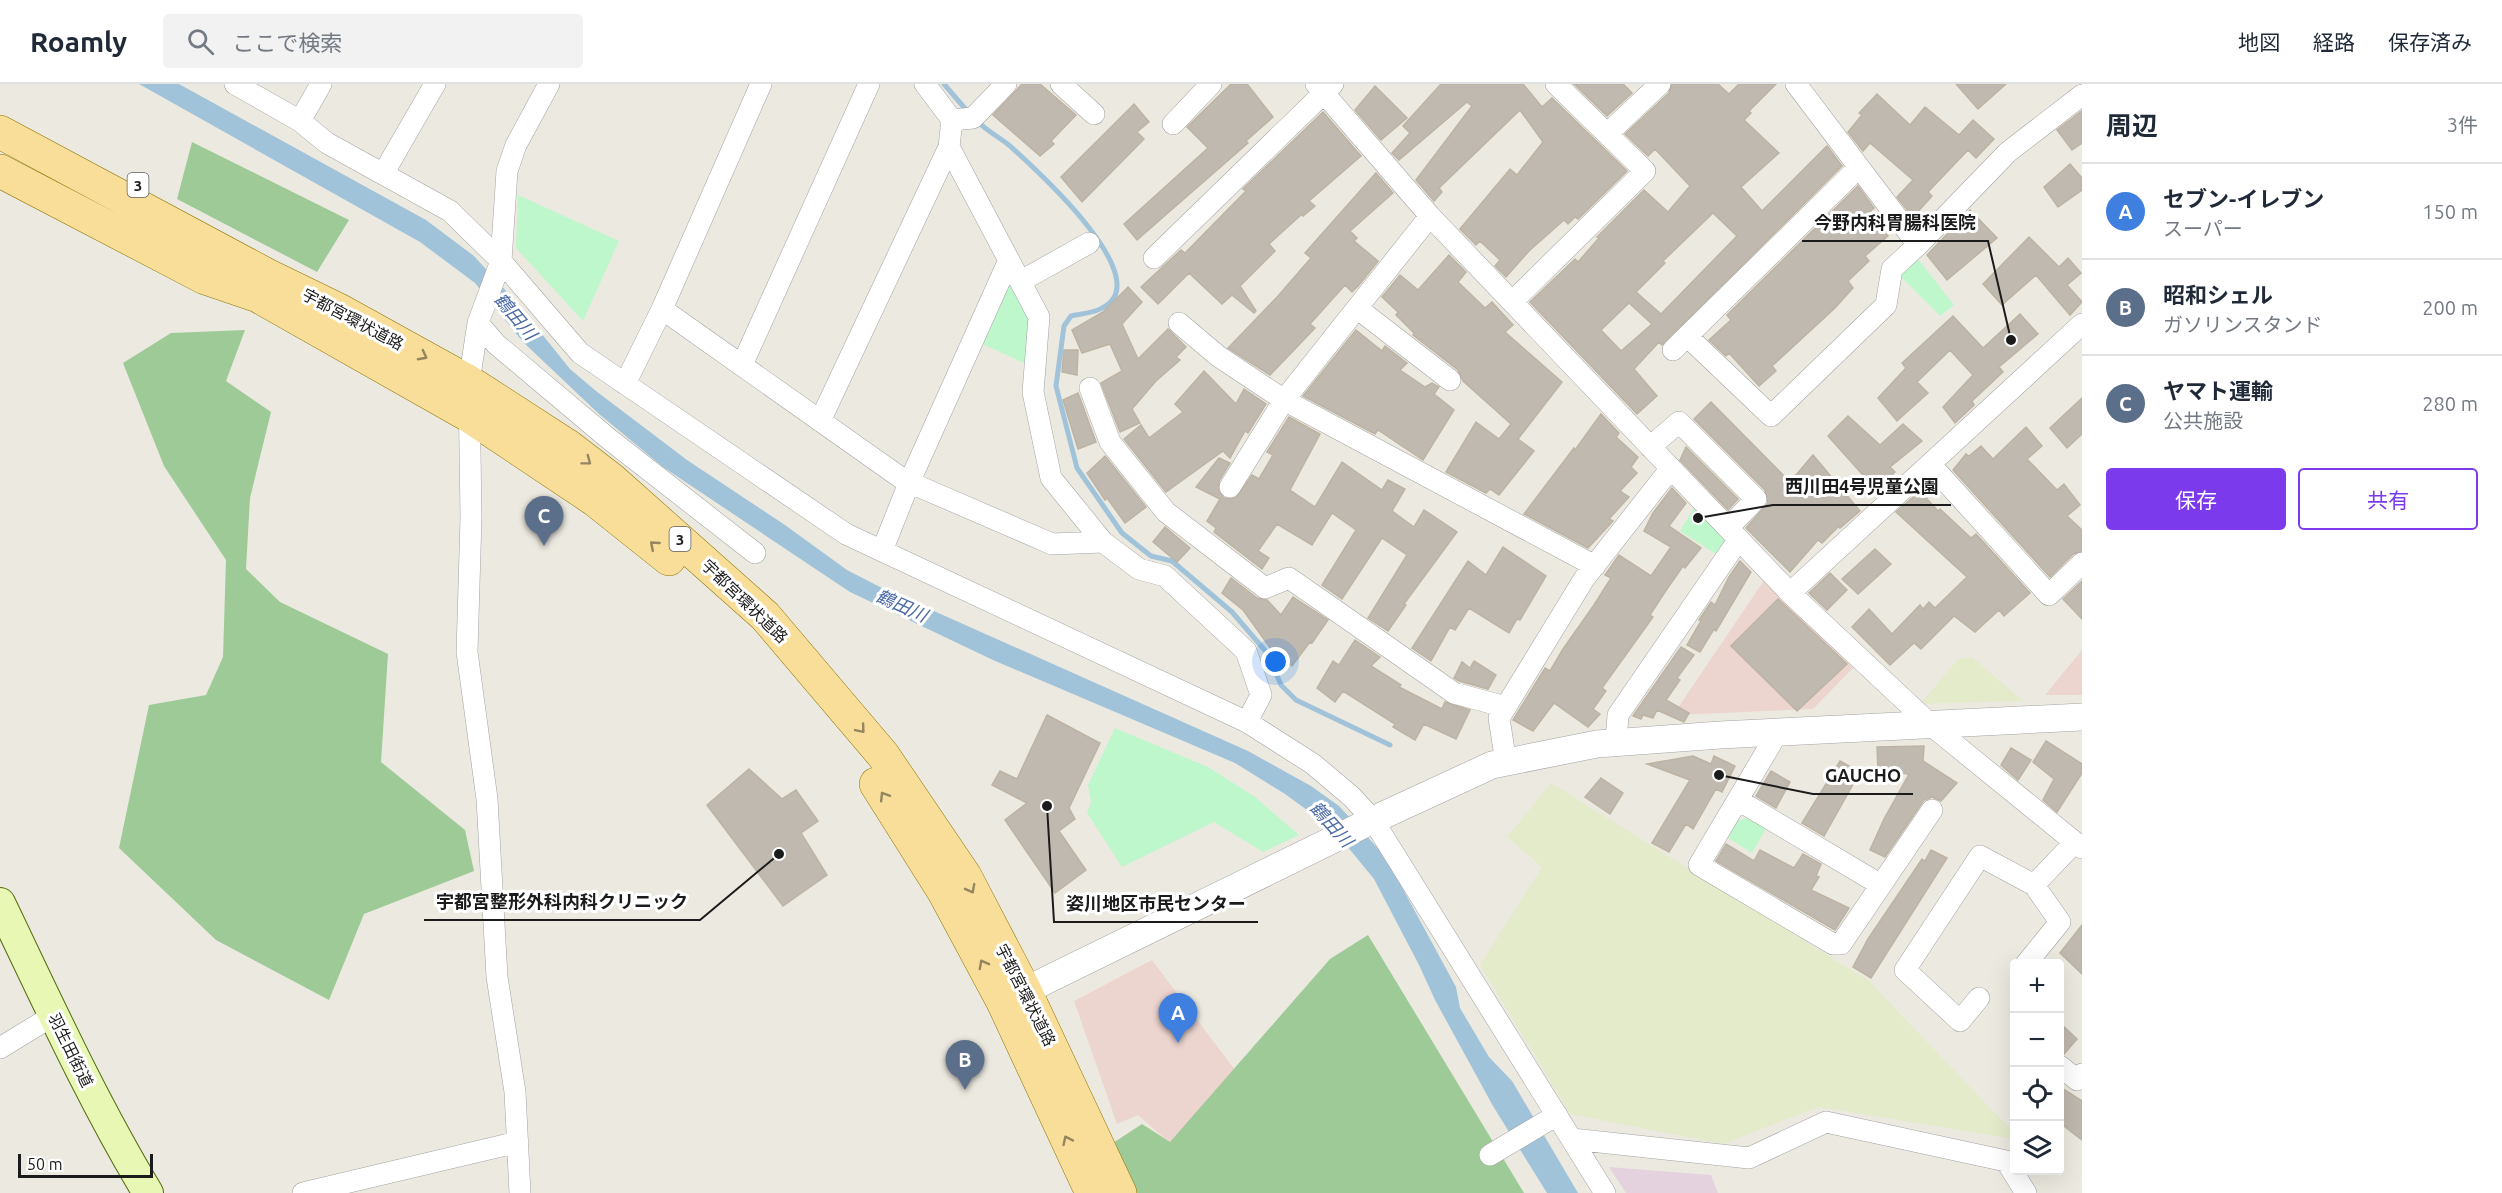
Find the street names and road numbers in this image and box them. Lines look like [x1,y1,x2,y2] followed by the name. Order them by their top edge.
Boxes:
[128,173,148,197] road number: 3
[299,285,407,353] street label: 宇都宮環状道路
[670,527,690,551] road number: 3
[698,556,792,646] street label: 宇都宮環状道路
[993,941,1059,1049] street label: 宇都宮環状道路
[45,1010,97,1090] street label: 羽生田街道

